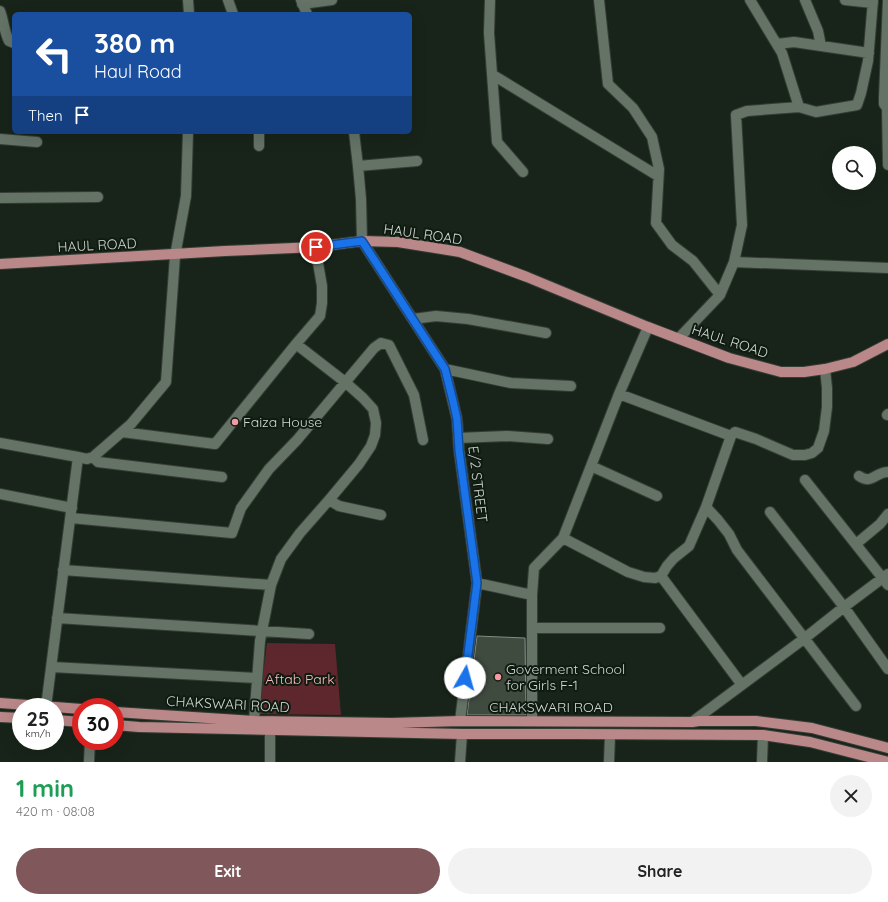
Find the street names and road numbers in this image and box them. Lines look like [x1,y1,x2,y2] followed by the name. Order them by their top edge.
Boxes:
[382,220,464,248] street label: HAUL ROAD
[57,234,137,256] street label: HAUL ROAD
[690,320,770,362] street label: HAUL ROAD
[464,445,492,523] street label: E/2 STREET
[166,692,290,716] street label: CHAKSWARI ROAD
[489,698,613,716] street label: CHAKSWARI ROAD

